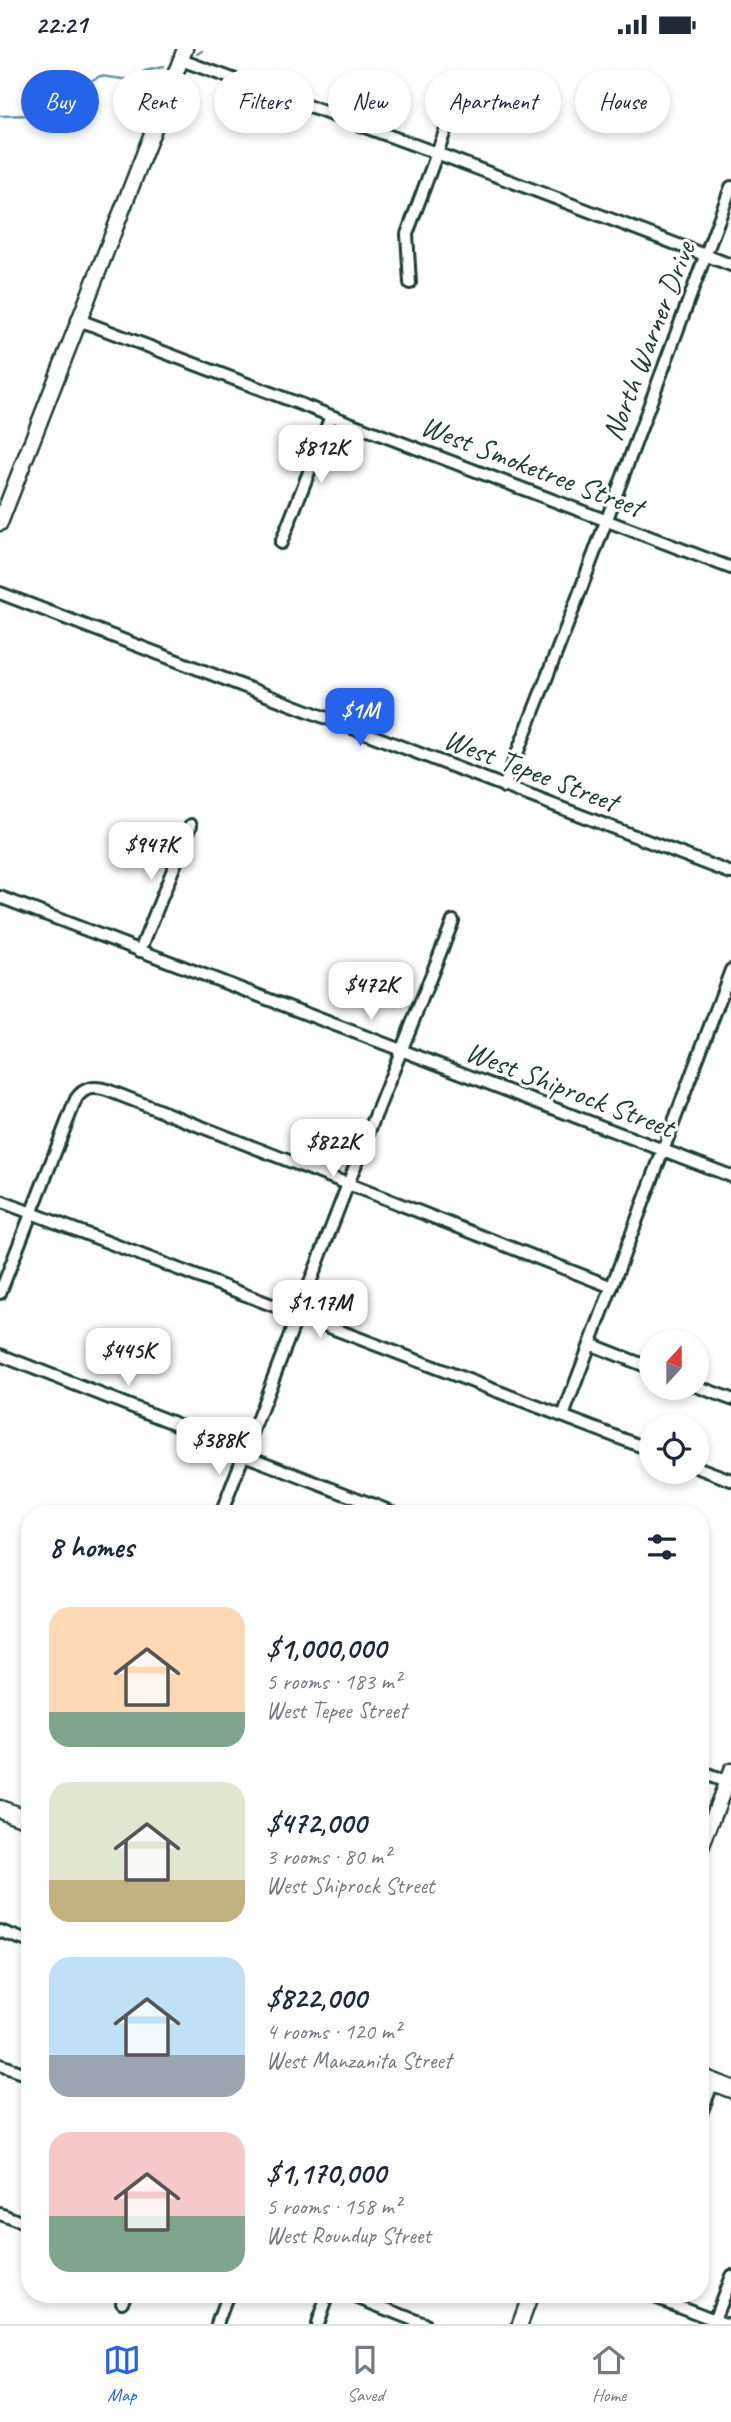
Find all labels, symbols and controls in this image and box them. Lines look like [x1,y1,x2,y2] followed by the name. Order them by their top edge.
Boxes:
[35,8,87,41] text: 22:21
[21,70,99,133] chip: Buy
[113,70,200,133] chip: Rent
[214,70,314,133] chip: Filters
[328,70,411,133] chip: New
[425,70,561,133] chip: Apartment
[575,70,670,133] chip: House
[593,234,704,446] street label: North Warner Drive
[416,406,652,527] street label: West Smoketree Street
[272,425,370,485] pin: $812K
[294,433,348,462] text: $812K
[326,689,394,748] pin: $1M
[341,696,379,725] text: $1M
[439,719,627,822] street label: West Tepee Street
[102,823,200,882] pin: $947K
[125,830,177,859] text: $947K
[322,963,420,1022] pin: $472K
[345,970,398,999] text: $472K
[461,1032,682,1147] street label: West Shiprock Street
[284,1119,382,1179] pin: $822K
[306,1127,360,1156] text: $822K
[263,1281,377,1340] pin: $1.17M
[289,1288,351,1317] text: $1.17M
[79,1329,177,1388] pin: $445K
[639,1330,709,1400] north arrow
[639,1330,709,1484] map controls
[102,1336,154,1365] text: $445K
[639,1414,709,1484] button: locate
[170,1417,268,1477] pin: $388K
[192,1425,246,1454] text: $388K
[49,1528,134,1566] text: 8 homes
[643,1528,681,1566] icon: filters
[266,1629,386,1667] text: $1,000,000
[105,1635,189,1719] icon: home
[266,1667,401,1696] text: 5 rooms · 183 m²
[266,1696,406,1725] text: West Tepee Street
[266,1804,366,1842] text: $472,000
[105,1810,189,1894] icon: home
[266,1842,390,1871] text: 3 rooms · 80 m²
[266,1871,434,1900] text: West Shiprock Street
[266,1979,366,2017] text: $822,000
[105,1985,189,2069] icon: home
[266,2017,401,2046] text: 4 rooms · 120 m²
[266,2046,451,2075] text: West Manzanita Street
[266,2154,386,2192] text: $1,170,000
[105,2160,189,2244] icon: home
[266,2192,401,2221] text: 5 rooms · 158 m²
[266,2221,431,2250] text: West Roundup Street
[103,2341,141,2407] tab: Map
[346,2341,384,2407] tab: Saved
[590,2341,628,2407] tab: Home

